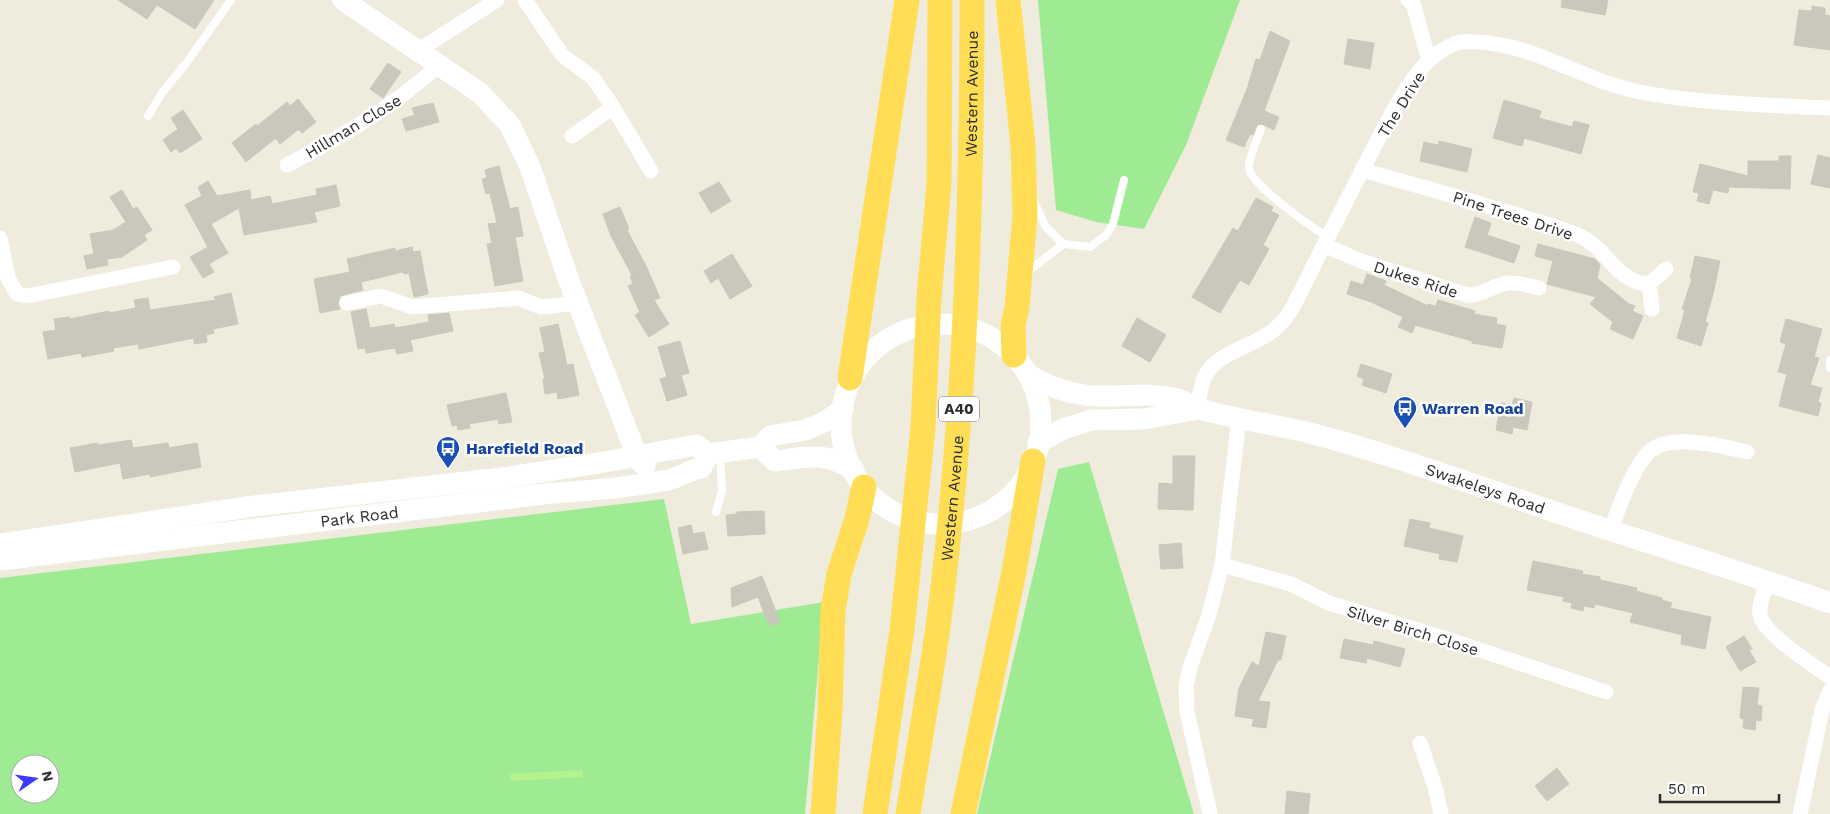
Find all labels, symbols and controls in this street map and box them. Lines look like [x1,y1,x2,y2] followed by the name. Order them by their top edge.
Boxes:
[961,31,982,157] street label: Western Avenue
[1374,68,1429,141] street label: The Drive
[302,90,405,163] street label: Hillman Close
[1450,187,1575,244] street label: Pine Trees Drive
[1371,257,1460,302] street label: Dukes Ride
[1392,395,1418,429] bus stop icon: Warren Road
[939,396,979,422] road number: A40
[1422,399,1524,418] place label: Warren Road
[435,435,461,469] bus stop icon: Harefield Road
[937,435,968,562] street label: Western Avenue
[466,439,583,458] place label: Harefield Road
[1423,460,1548,518] street label: Swakeleys Road
[319,503,400,531] street label: Park Road
[1345,601,1481,660] street label: Silver Birch Close
[10,754,60,804] north arrow
[39,769,57,783] text: N
[1660,772,1779,804] scale bar
[1668,780,1705,798] text: 50 m

